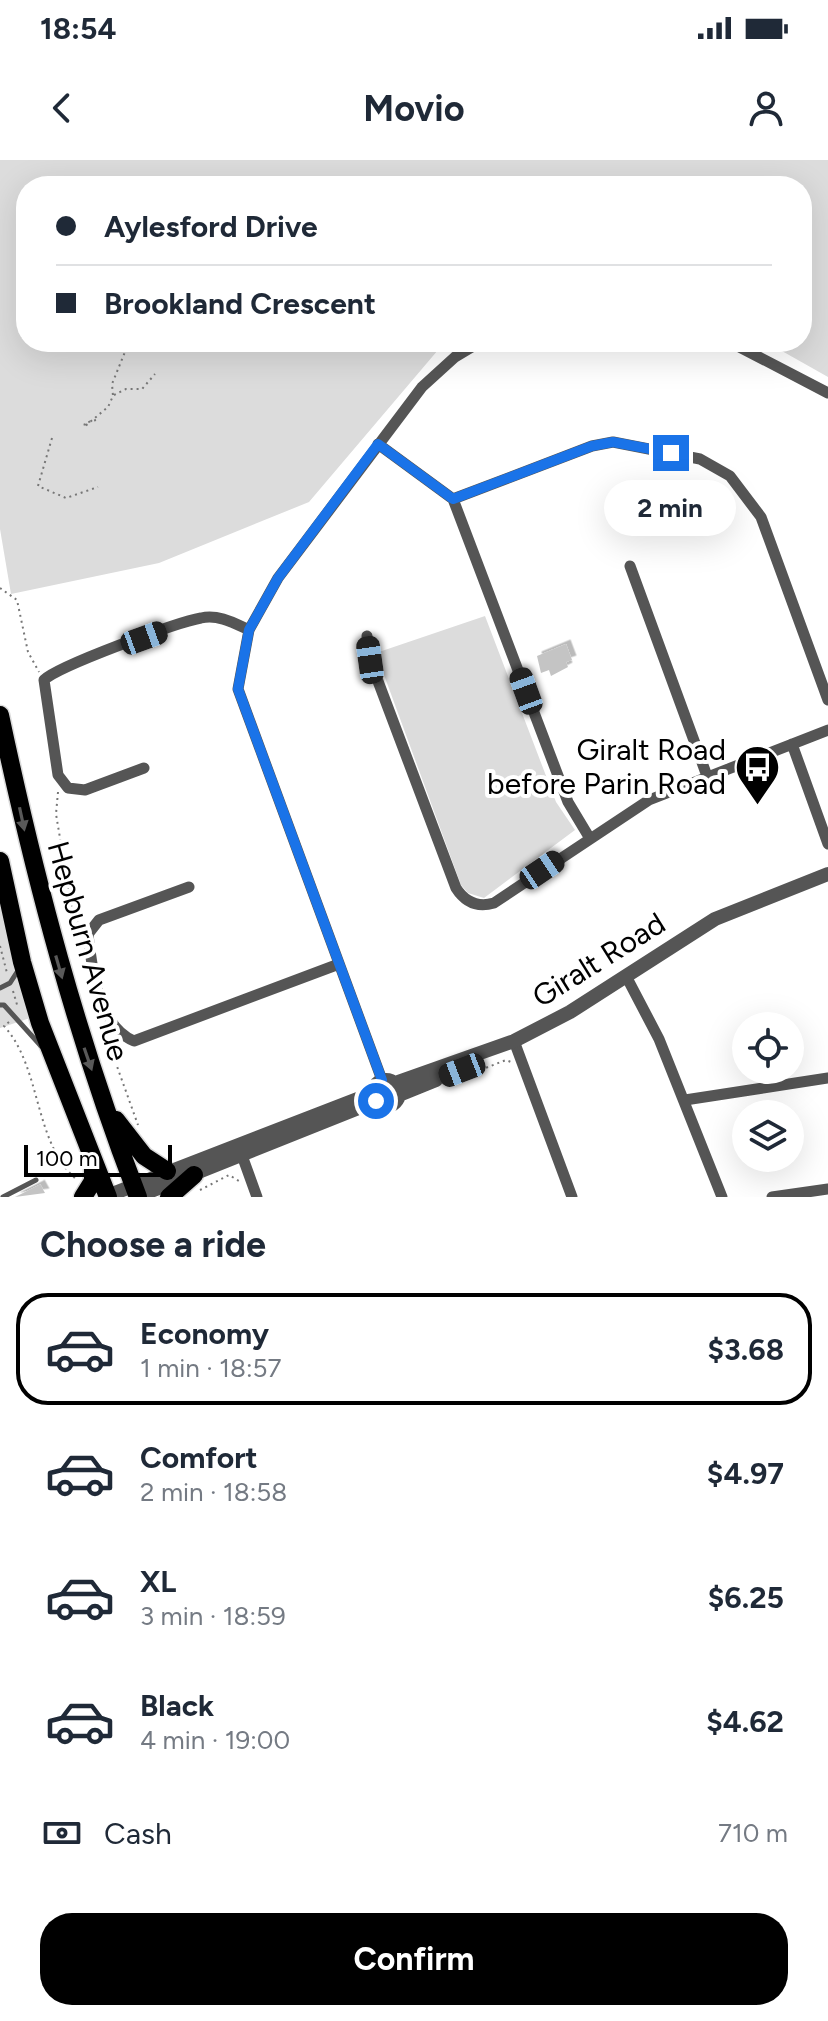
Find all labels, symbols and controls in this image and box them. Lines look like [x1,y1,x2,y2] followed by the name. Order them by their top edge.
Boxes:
[40,10,116,47] text: 18:54
[40,86,84,130] icon: back
[744,86,788,130] icon: person
[363,87,465,130] text: Movio
[104,208,318,245] text: Aylesford Drive
[104,285,376,322] text: Brookland Crescent
[653,435,689,471] route end
[605,481,737,537] callout: 2 min
[637,492,703,524] text: 2 min
[117,619,171,657] car
[355,635,385,685] car
[507,664,545,718] car
[487,731,726,802] place label: Giralt Road before Parin Road
[733,743,781,806] bus stop icon: Giralt Road before Parin Road
[16,806,29,831] one-way arrow
[39,837,138,1065] street label: Hepburn Avenue
[515,847,569,893] car
[525,904,672,1015] street label: Giralt Road
[53,955,66,979] one-way arrow
[732,1012,804,1172] map controls
[732,1012,804,1084] button: locate
[82,1047,94,1071] one-way arrow
[435,1050,489,1090] car
[358,1083,394,1119] route start
[732,1100,804,1172] button: layers
[24,1141,172,1177] scale bar
[36,1145,97,1172] text: 100 m
[40,1223,266,1266] text: Choose a ride
[44,1313,116,1385] icon: car
[140,1315,269,1352] text: Economy
[708,1331,784,1368] text: $3.68
[140,1352,281,1384] text: 1 min · 18:57
[44,1437,116,1509] icon: car
[140,1439,258,1476] text: Comfort
[707,1455,784,1492] text: $4.97
[140,1476,287,1508] text: 2 min · 18:58
[44,1561,116,1633] icon: car
[140,1563,176,1600] text: XL
[708,1579,784,1616] text: $6.25
[140,1600,286,1632] text: 3 min · 18:59
[44,1685,116,1757] icon: car
[140,1687,214,1724] text: Black
[706,1703,784,1740] text: $4.62
[140,1724,290,1756] text: 4 min · 19:00
[40,1811,84,1855] icon: cash
[104,1815,172,1852] text: Cash
[718,1817,788,1849] text: 710 m
[40,1913,788,2005] button: Confirm

